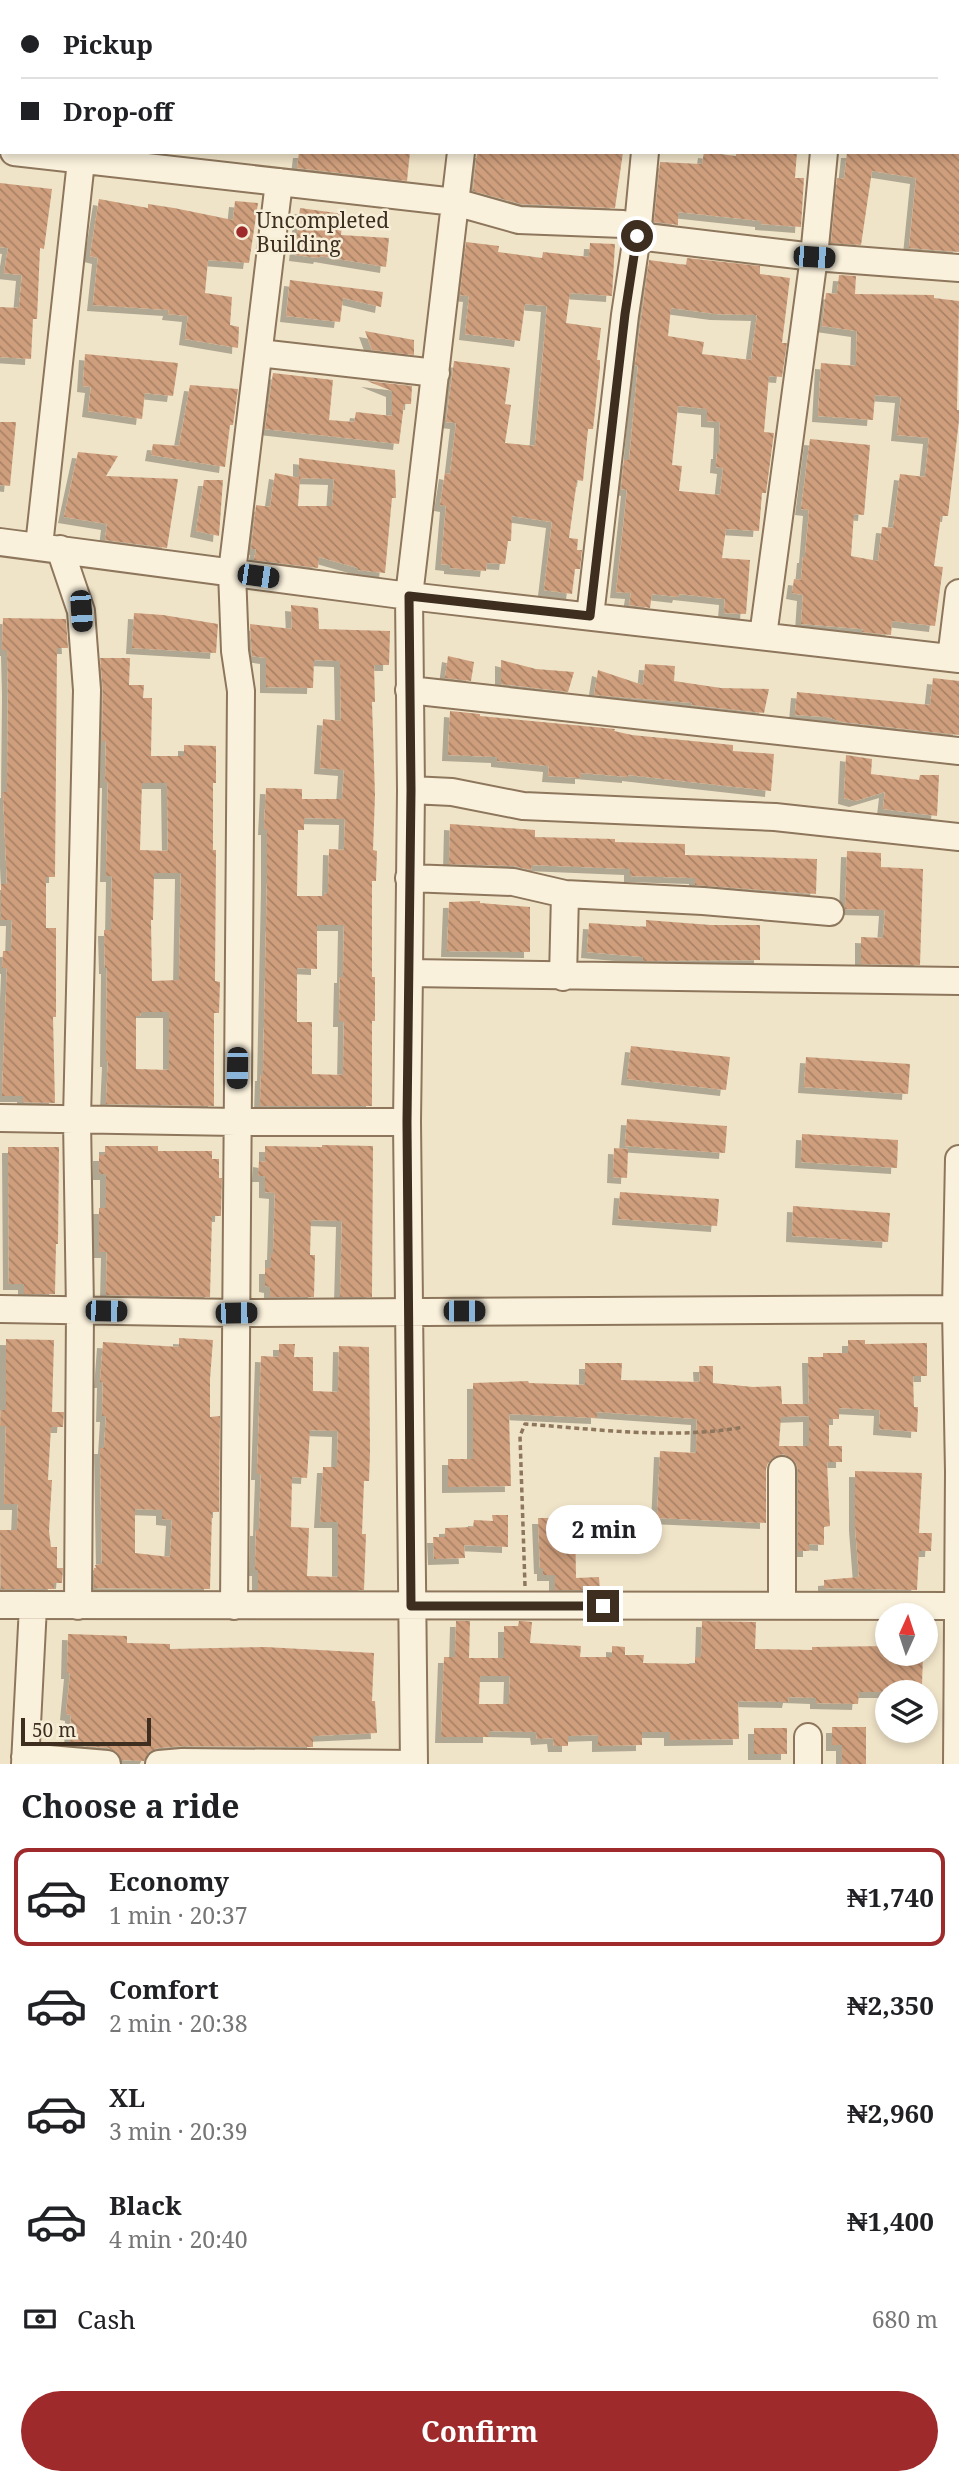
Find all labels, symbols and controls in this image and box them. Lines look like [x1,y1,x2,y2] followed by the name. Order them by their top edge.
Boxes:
[63,26,153,62] text: Pickup
[63,93,173,129] text: Drop-off
[256,206,389,258] place label: Uncompleted Building
[621,220,653,252] route start
[234,224,250,240] marker: Uncompleted Building
[793,245,836,269] car
[236,563,281,589] car
[70,589,93,633] car
[227,1047,248,1089] car
[85,1300,128,1322] car
[444,1301,486,1322] car
[215,1302,258,1324] car
[545,1504,661,1554] callout: 2 min
[571,1513,637,1545] text: 2 min
[587,1590,619,1622] route end
[875,1603,938,1666] north arrow
[875,1603,938,1743] map controls
[875,1680,938,1743] button: layers
[21,1715,150,1747] scale bar
[32,1717,76,1743] text: 50 m
[21,1784,240,1827] text: Choose a ride
[109,1863,229,1899] text: Economy
[25,1866,88,1929] icon: car
[847,1879,934,1915] text: ₦1,740
[109,1899,247,1931] text: 1 min · 20:37
[109,1971,219,2007] text: Comfort
[25,1974,88,2037] icon: car
[847,1987,934,2023] text: ₦2,350
[109,2007,247,2039] text: 2 min · 20:38
[109,2079,145,2115] text: XL
[25,2082,88,2145] icon: car
[847,2095,934,2131] text: ₦2,960
[109,2115,247,2147] text: 3 min · 20:39
[109,2187,182,2223] text: Black
[25,2190,88,2253] icon: car
[847,2203,934,2239] text: ₦1,400
[109,2223,247,2255] text: 4 min · 20:40
[21,2300,59,2338] icon: cash
[77,2301,136,2337] text: Cash
[872,2303,938,2335] text: 680 m
[21,2391,938,2471] button: Confirm

